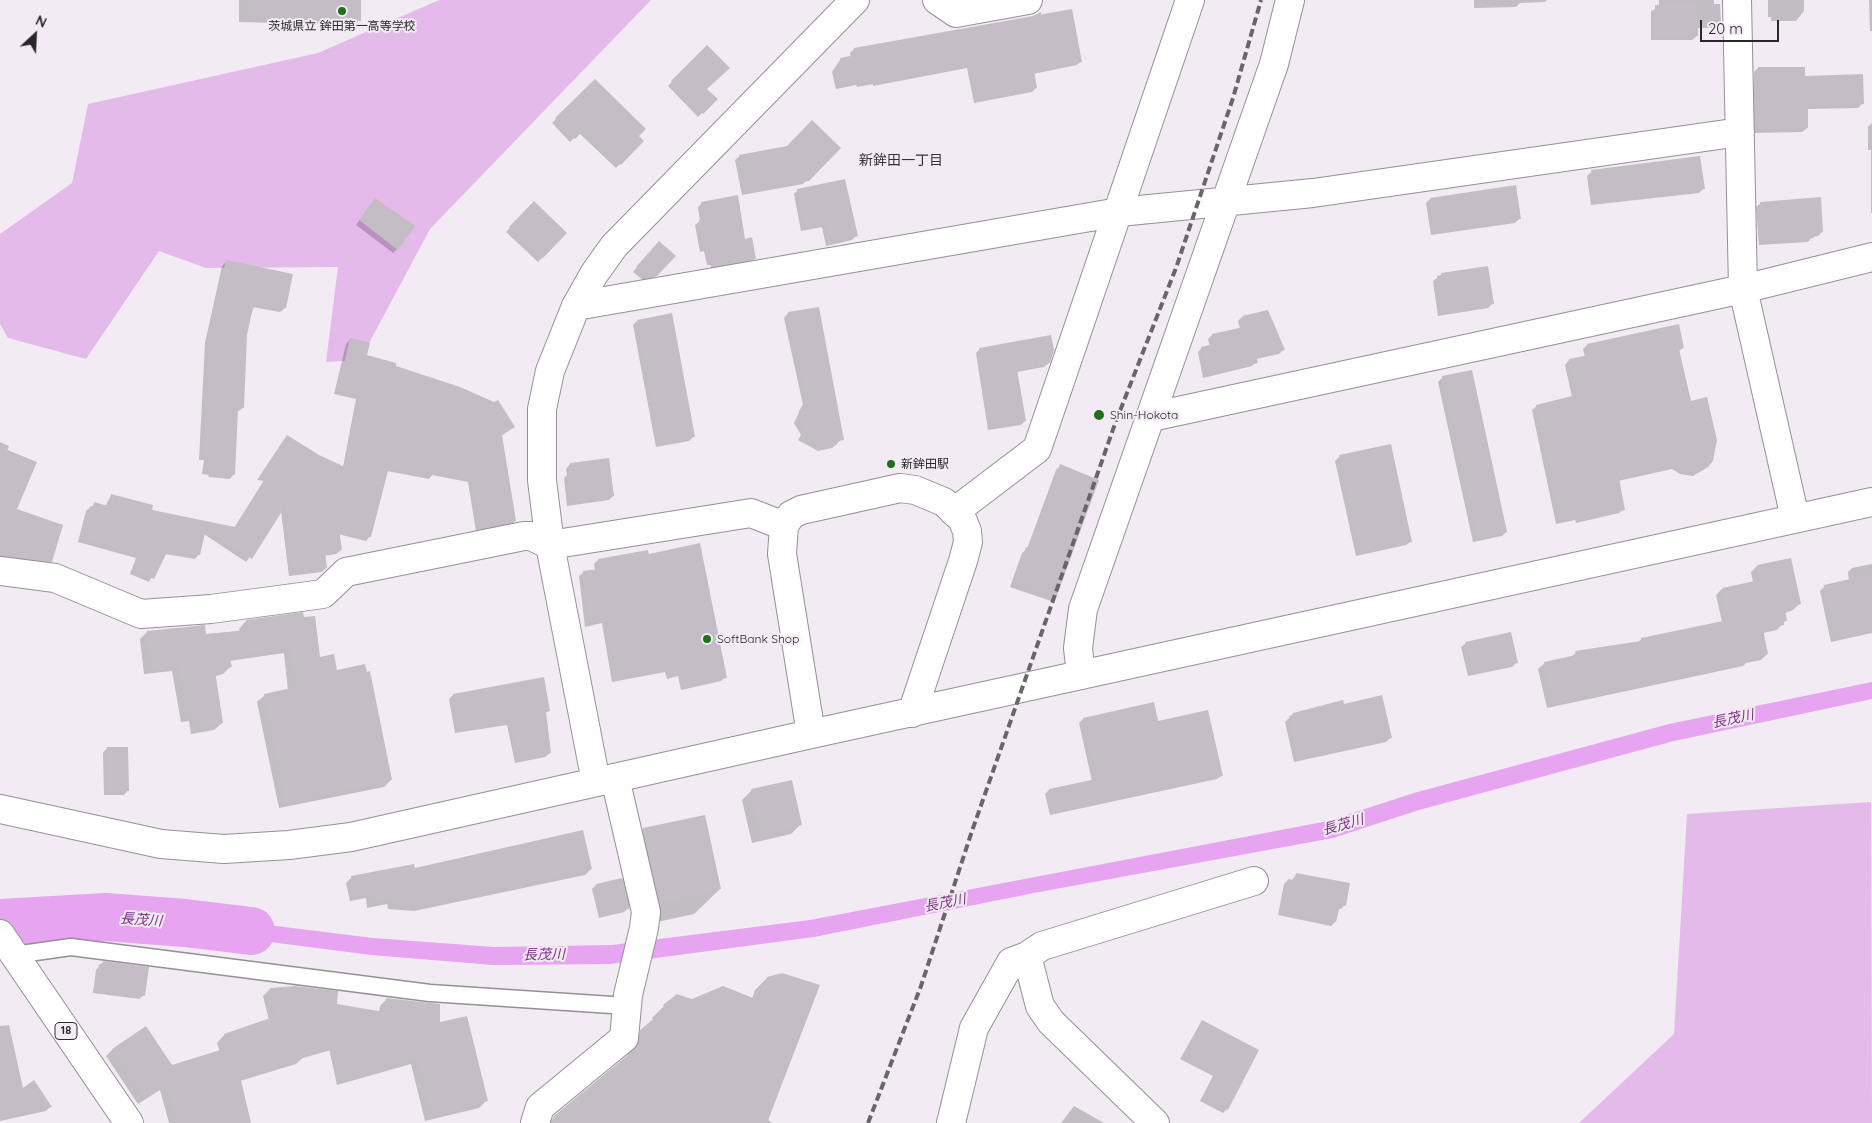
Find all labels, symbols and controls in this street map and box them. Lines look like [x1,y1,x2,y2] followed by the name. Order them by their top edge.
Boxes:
[336,5,348,17] marker: 茨城県立 鉾田第一高等学校
[10,10,60,60] north arrow
[1702,10,1781,42] scale bar
[33,11,50,32] text: N
[268,19,416,33] place label: 茨城県立 鉾田第一高等学校
[1708,19,1743,38] text: 20 m
[859,153,943,169] district label: 新鉾田一丁目
[1092,408,1106,422] marker: Shin-Hokota
[1110,408,1178,422] place label: Shin-Hokota
[901,457,949,471] place label: 新鉾田駅
[885,458,897,470] marker: 新鉾田駅
[717,632,799,646] place label: SoftBank Shop
[701,633,713,645] marker: SoftBank Shop
[1711,706,1755,732] water label: 長茂川
[1320,811,1366,839] water label: 長茂川
[923,891,967,915] water label: 長茂川
[119,910,163,930] water label: 長茂川
[523,946,565,964] water label: 長茂川
[55,1022,77,1040] road number: 18

